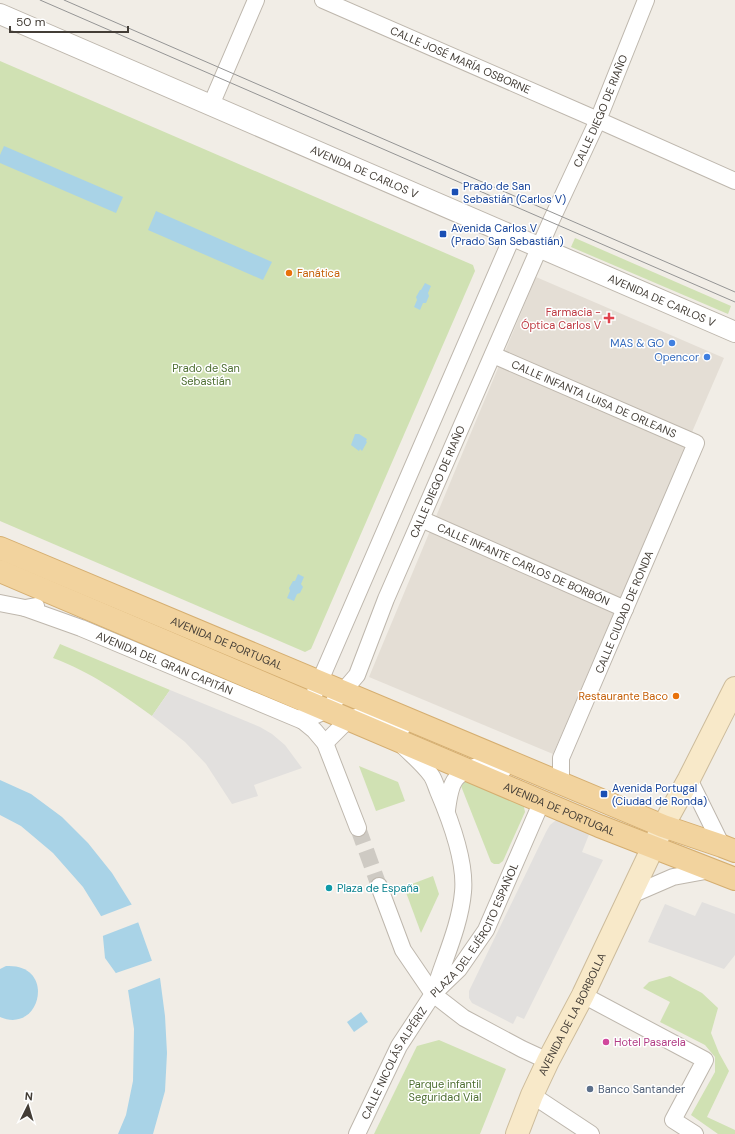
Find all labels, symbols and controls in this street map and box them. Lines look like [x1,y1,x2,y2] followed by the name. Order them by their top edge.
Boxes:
[10,8,128,34] scale bar
[16,14,45,30] text: 50 m
[388,23,533,97] street label: CALLE JOSÉ MARÍA OSBORNE
[570,52,630,169] street label: CALLE DIEGO DE RIAÑO
[308,142,421,201] street label: AVENIDA DE CARLOS V
[463,179,566,206] place label: Prado de San Sebastián (Carlos V)
[450,187,460,197] marker: Prado de San Sebastián (Carlos V)
[451,221,564,248] place label: Avenida Carlos V (Prado San Sebastián)
[438,229,448,239] marker: Avenida Carlos V (Prado San Sebastián)
[297,266,340,280] place label: Fanática
[284,268,294,278] marker: Fanática
[606,271,718,330] street label: AVENIDA DE CARLOS V
[521,305,602,332] place label: Farmacia - Óptica Carlos V
[604,313,614,323] marker: Farmacia - Óptica Carlos V
[610,336,664,350] place label: MAS & GO
[667,338,677,348] marker: MAS & GO
[654,350,699,364] place label: Opencor
[702,352,712,362] marker: Opencor
[509,357,679,441] street label: CALLE INFANTA LUISA DE ORLEANS
[172,361,240,388] park label: Prado de San Sebastián
[407,423,468,540] street label: CALLE DIEGO DE RIAÑO
[435,520,612,608] street label: CALLE INFANTE CARLOS DE BORBÓN
[592,549,656,675] street label: CALLE CIUDAD DE RONDA
[169,613,285,673] street label: AVENIDA DE PORTUGAL
[94,628,235,698] street label: AVENIDA DEL GRAN CAPITÁN
[579,689,668,703] place label: Restaurante Baco
[671,691,681,701] marker: Restaurante Baco
[501,779,618,839] street label: AVENIDA DE PORTUGAL
[612,781,707,808] place label: Avenida Portugal (Ciudad de Ronda)
[599,789,609,799] marker: Avenida Portugal (Ciudad de Ronda)
[427,860,521,1000] street label: PLAZA DEL EJÉRCITO ESPAÑOL
[337,881,419,895] place label: Plaza de España
[324,883,334,893] marker: Plaza de España
[535,951,609,1078] street label: AVENIDA DE LA BORBOLLA
[358,1004,430,1122] street label: CALLE NICOLÁS ALPÉRIZ
[614,1035,686,1049] place label: Hotel Pasarela
[601,1037,611,1047] marker: Hotel Pasarela
[409,1077,481,1104] park label: Parque infantil Seguridad Vial
[598,1082,685,1096] place label: Banco Santander
[585,1084,595,1094] marker: Banco Santander
[8,1086,48,1126] north arrow
[24,1089,33,1103] text: N

